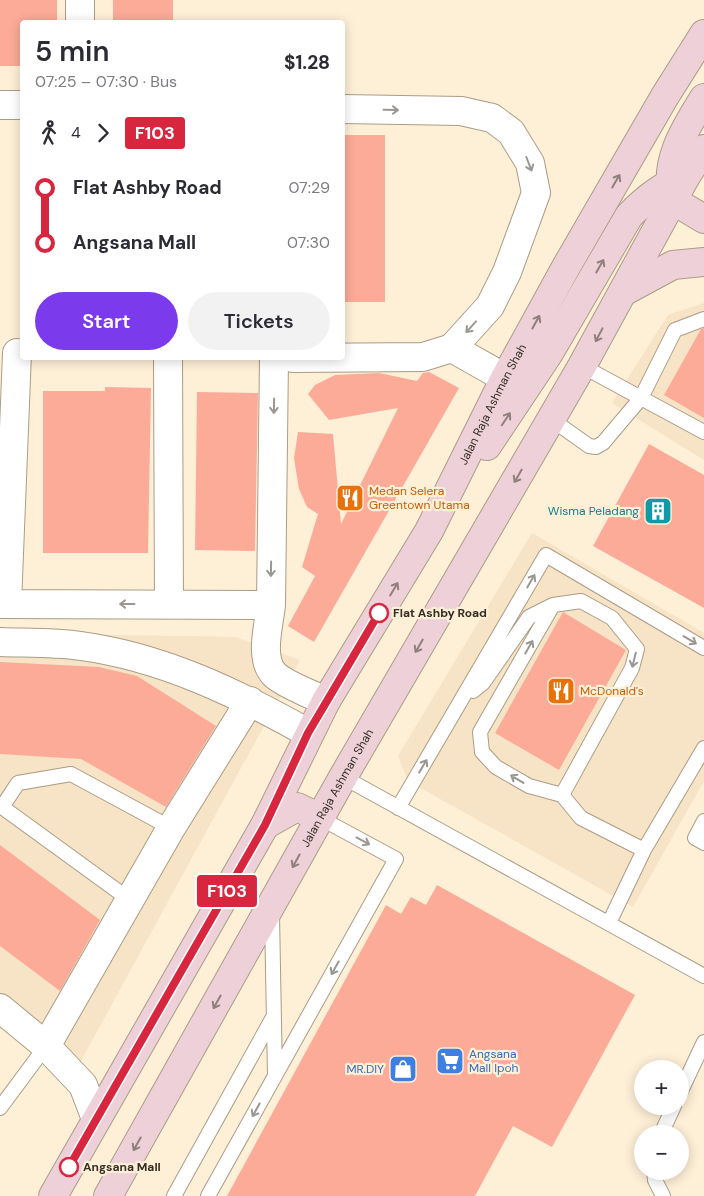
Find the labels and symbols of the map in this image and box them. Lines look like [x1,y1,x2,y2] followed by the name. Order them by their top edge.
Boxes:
[382,105,399,115] one-way arrow
[525,156,534,171] one-way arrow
[611,174,621,188] one-way arrow
[596,259,606,273] one-way arrow
[531,315,541,330] one-way arrow
[465,320,477,333] one-way arrow
[594,327,604,342] one-way arrow
[455,341,530,467] street label: Jalan Raja Ashman Shah
[269,398,278,414] one-way arrow
[501,412,511,426] one-way arrow
[513,468,523,482] one-way arrow
[335,483,365,513] restaurant icon: Medan Selera Greentown Utama
[369,483,470,513] place label: Medan Selera Greentown Utama
[643,496,673,526] building icon: Wisma Peladang
[548,503,639,519] place label: Wisma Peladang
[266,560,276,576] one-way arrow
[527,574,537,588] one-way arrow
[388,582,399,596] one-way arrow
[119,599,136,609] one-way arrow
[369,603,389,623] marker: Flat Ashby Road
[393,605,487,621] place label: Flat Ashby Road
[683,636,697,646] one-way arrow
[414,639,424,653] one-way arrow
[524,641,534,655] one-way arrow
[629,651,638,667] one-way arrow
[546,676,576,706] restaurant icon: McDonald's
[580,683,644,699] place label: McDonald's
[297,726,377,850] street label: Jalan Raja Ashman Shah
[418,760,428,774] one-way arrow
[510,773,524,783] one-way arrow
[356,836,371,846] one-way arrow
[291,853,301,867] one-way arrow
[192,875,262,907] line badge: F103
[330,960,339,975] one-way arrow
[211,995,221,1009] one-way arrow
[435,1046,465,1076] supermarket icon: Angsana Mall Ipoh
[469,1046,519,1076] place label: Angsana Mall Ipoh
[388,1054,418,1084] shop icon: MR.DIY
[346,1061,384,1077] place label: MR.DIY
[250,1102,260,1116] one-way arrow
[132,1136,142,1151] one-way arrow
[59,1157,79,1177] marker: Angsana Mall
[83,1159,161,1175] place label: Angsana Mall

